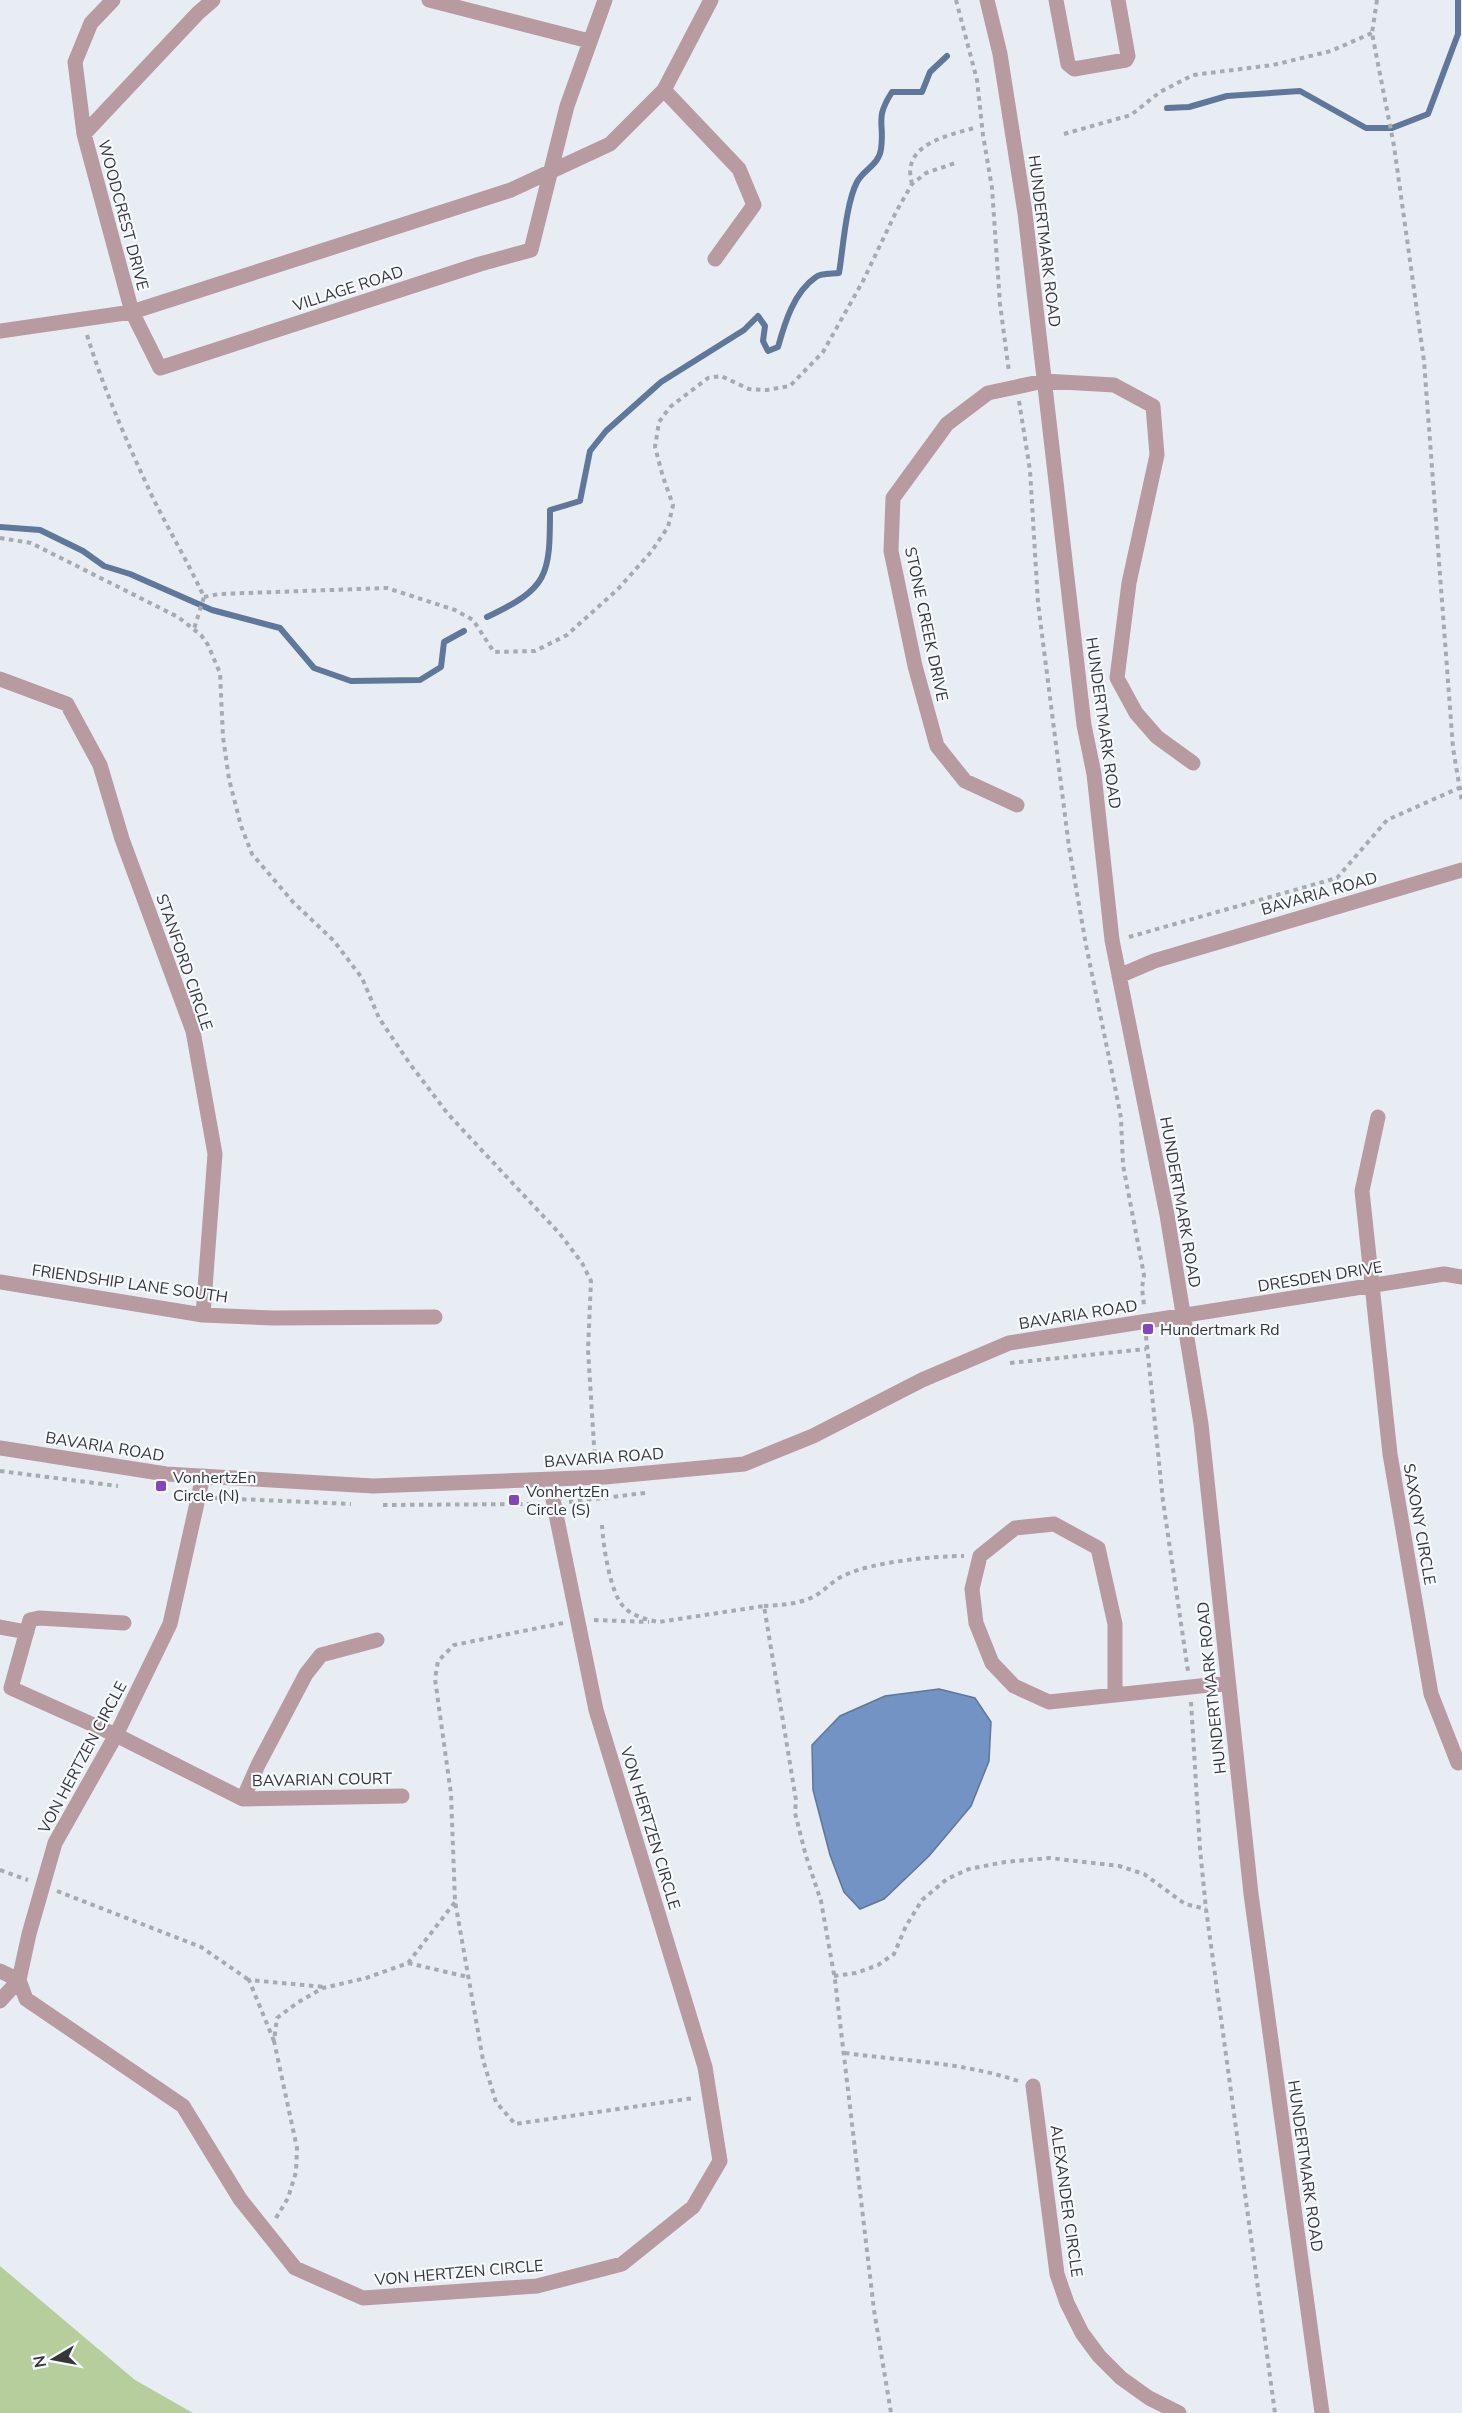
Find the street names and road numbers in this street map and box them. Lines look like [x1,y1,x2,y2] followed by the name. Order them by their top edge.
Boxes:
[92,138,154,293] street label: WOODCREST DRIVE
[1023,154,1065,328] street label: HUNDERTMARK ROAD
[289,261,406,317] street label: VILLAGE ROAD
[899,545,953,703] street label: STONE CREEK DRIVE
[1080,636,1126,810] street label: HUNDERTMARK ROAD
[1259,867,1380,921] street label: BAVARIA ROAD
[150,891,218,1034] street label: STANFORD CIRCLE
[1154,1115,1206,1289] street label: HUNDERTMARK ROAD
[1256,1256,1384,1298] street label: DRESDEN DRIVE
[30,1259,229,1309] street label: FRIENDSHIP LANE SOUTH
[1017,1295,1139,1335] street label: BAVARIA ROAD
[44,1427,166,1467] street label: BAVARIA ROAD
[543,1443,665,1473] street label: BAVARIA ROAD
[1397,1462,1441,1587] street label: SAXONY CIRCLE
[1192,1601,1232,1775] street label: HUNDERTMARK ROAD
[33,1678,132,1838] street label: VON HERTZEN CIRCLE
[614,1743,685,1913] street label: VON HERTZEN CIRCLE
[252,1768,393,1792] street label: BAVARIAN COURT
[1282,2079,1328,2253] street label: HUNDERTMARK ROAD
[1044,2124,1088,2279] street label: ALEXANDER CIRCLE
[373,2255,544,2291] street label: VON HERTZEN CIRCLE

